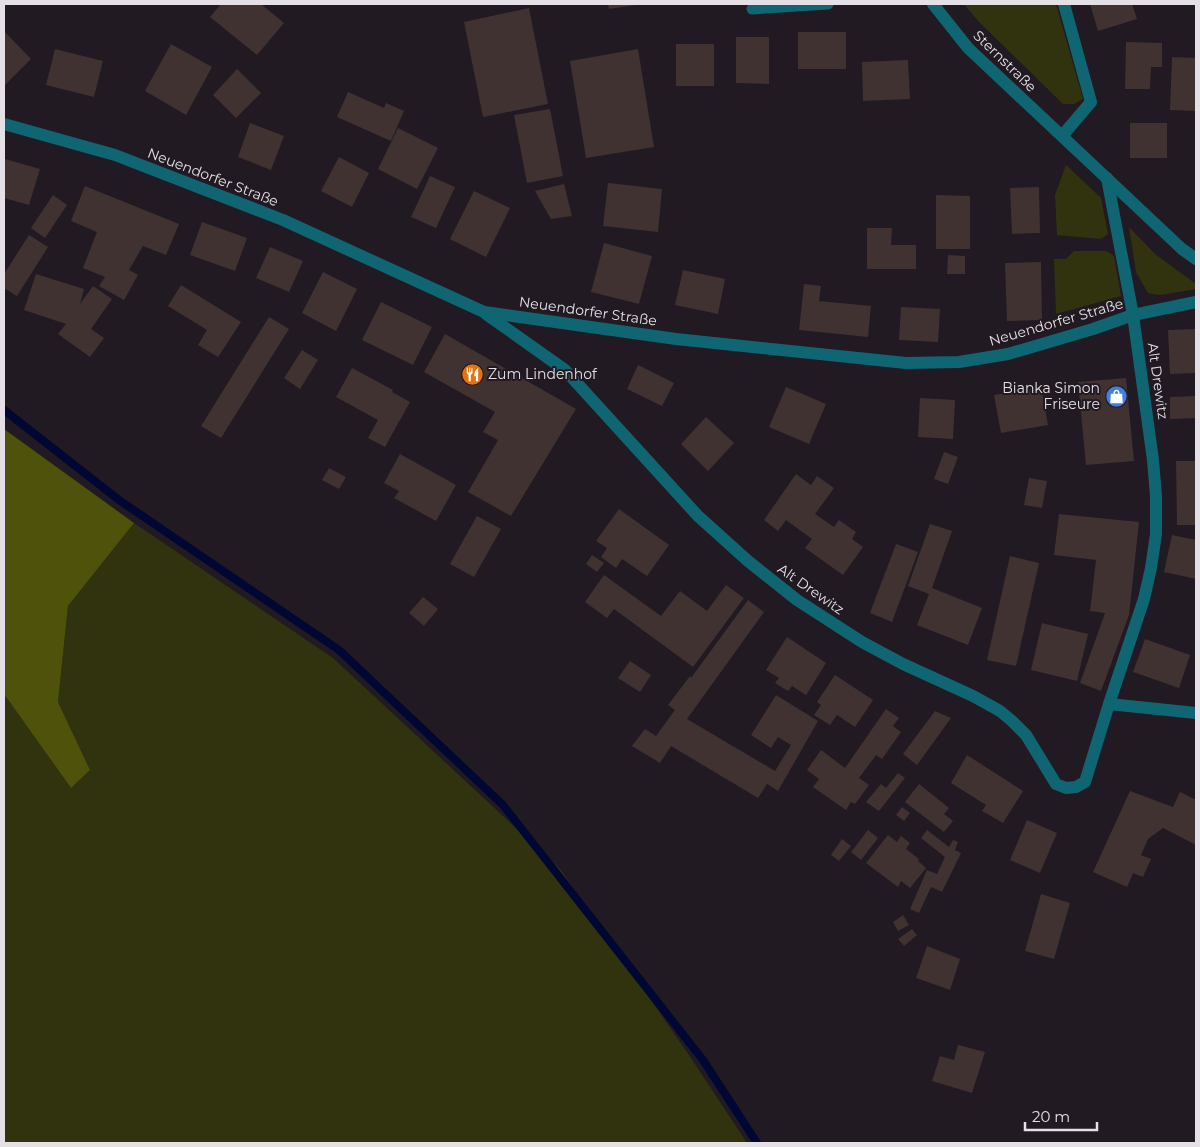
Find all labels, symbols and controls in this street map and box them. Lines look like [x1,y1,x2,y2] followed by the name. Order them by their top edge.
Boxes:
[970,26,1040,96] street label: Sternstraße
[145,144,281,210] street label: Neuendorfer Straße
[518,292,658,330] street label: Neuendorfer Straße
[987,294,1125,350] street label: Neuendorfer Straße
[1144,342,1172,420] street label: Alt Drewitz
[460,362,484,386] restaurant icon: Zum Lindenhof
[488,365,598,383] place label: Zum Lindenhof
[1002,379,1100,413] place label: Bianka Simon Friseure
[1104,384,1128,408] shop icon: Bianka Simon Friseure
[774,560,848,618] street label: Alt Drewitz
[1025,1100,1098,1132] scale bar
[1032,1107,1070,1126] text: 20 m

